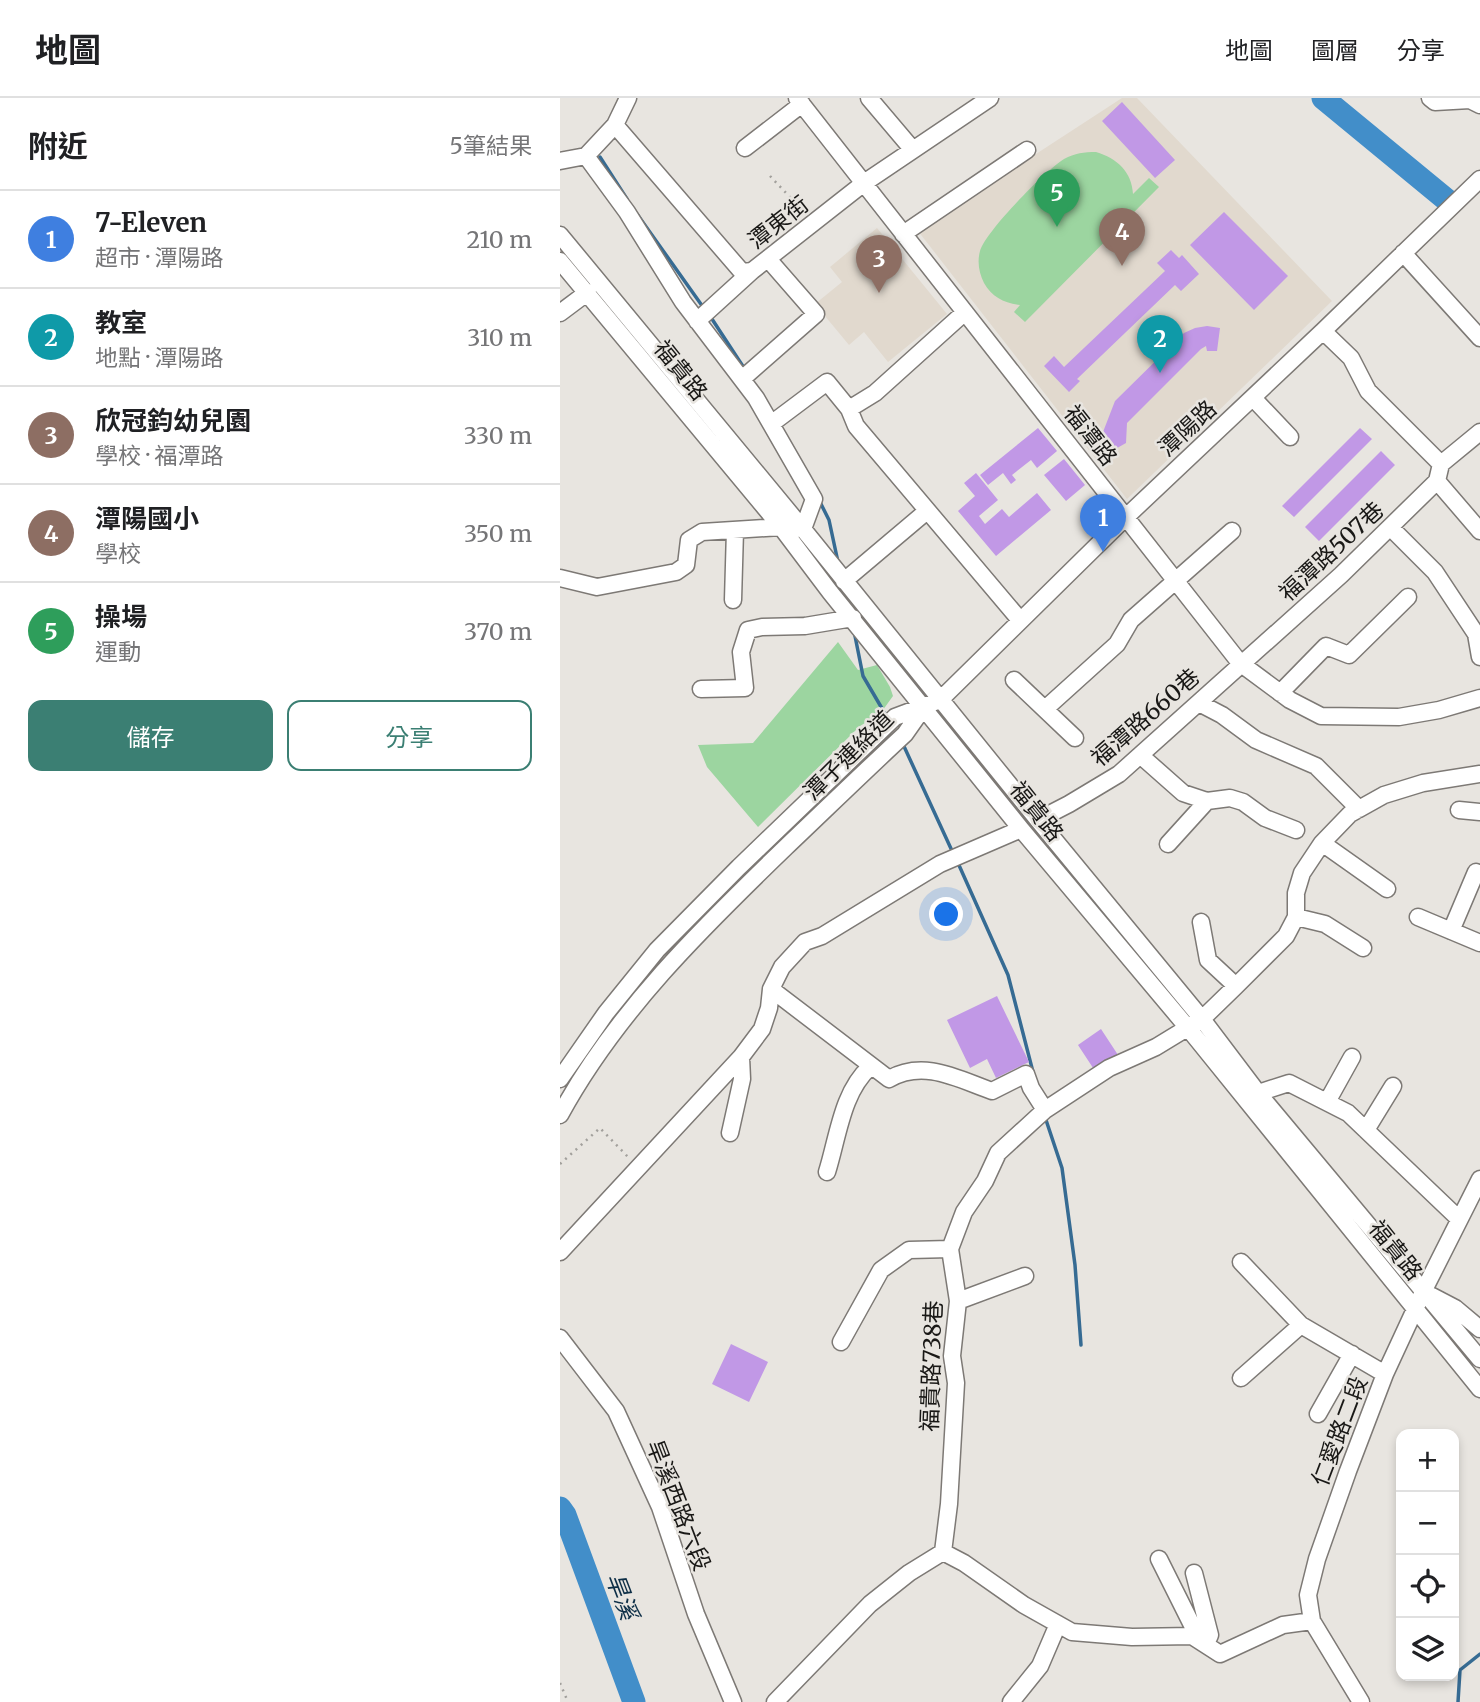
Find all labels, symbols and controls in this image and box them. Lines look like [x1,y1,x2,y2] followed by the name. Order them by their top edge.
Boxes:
[35,30,101,71] text: 地圖
[1225,35,1273,66] text: 地圖
[1311,35,1359,66] text: 圖層
[1397,35,1445,66] text: 分享
[28,127,88,165] text: 附近
[450,131,532,160] text: 5筆結果
[1034,169,1080,227] pin: 5
[742,189,814,255] street label: 潭東街
[95,206,207,239] text: 7-Eleven
[1099,208,1145,266] pin: 4
[46,225,56,254] text: 1
[467,225,532,254] text: 210 m
[856,235,902,293] pin: 3
[95,243,224,272] text: 超市 · 潭陽路
[95,306,147,339] text: 教室
[1137,315,1183,373] pin: 2
[44,323,58,352] text: 2
[467,323,532,352] text: 310 m
[648,334,714,406] street label: 福貴路
[95,343,224,372] text: 地點 · 潭陽路
[1152,394,1222,462] street label: 潭陽路
[1058,399,1124,471] street label: 福潭路
[95,404,251,437] text: 欣冠鈞幼兒園
[44,421,58,450] text: 3
[464,421,532,450] text: 330 m
[95,441,224,470] text: 學校 · 福潭路
[1080,494,1126,552] pin: 1
[1273,495,1389,607] street label: 福潭路507巷
[95,502,199,535] text: 潭陽國小
[44,519,58,548] text: 4
[464,519,532,548] text: 350 m
[95,539,141,568] text: 學校
[95,600,147,633] text: 操場
[44,617,58,646] text: 5
[464,617,532,646] text: 370 m
[95,637,141,666] text: 運動
[1085,662,1205,772] street label: 福潭路660巷
[28,700,273,771] button: 儲存
[287,700,532,771] button: 分享
[797,704,899,806] street label: 潭子連絡道
[1004,775,1070,847] street label: 福貴路
[929,897,963,931] your location
[1363,1214,1429,1286] street label: 福貴路
[914,1300,948,1432] street label: 福貴路738巷
[1305,1372,1373,1490] street label: 仁愛路二段
[1396,1429,1459,1681] map controls
[1396,1429,1459,1492] button: +
[641,1435,717,1575] street label: 旱溪西路六段
[1396,1492,1459,1555] button: −
[1396,1555,1459,1618] button: locate
[599,1568,646,1627] water label: 旱溪
[1396,1618,1459,1681] button: layers

